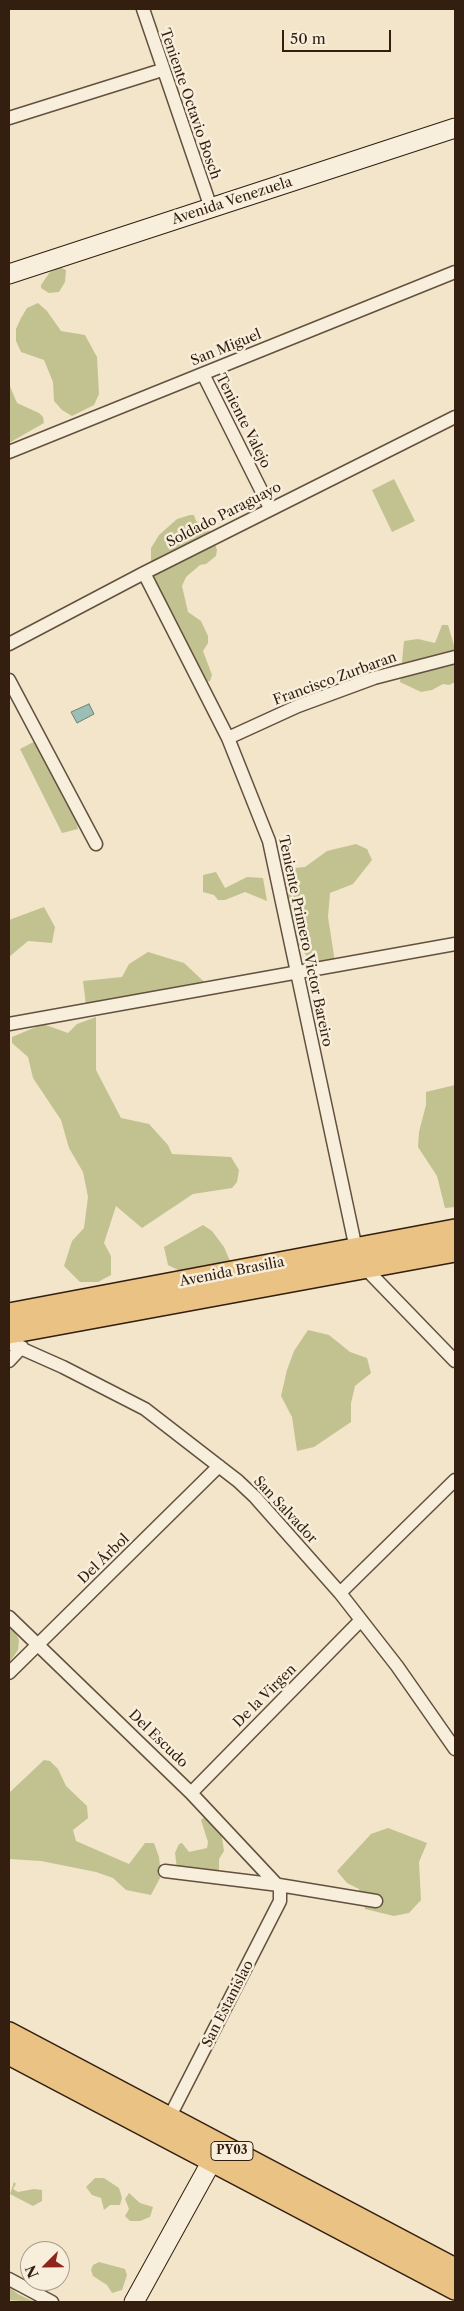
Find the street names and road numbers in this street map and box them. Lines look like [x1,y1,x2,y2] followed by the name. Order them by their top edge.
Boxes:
[156,26,224,182] street label: Teniente Octavio Bosch
[170,174,294,228] street label: Avenida Venezuela
[188,326,264,370] street label: San Miguel
[212,371,274,471] street label: Teniente Valejo
[164,479,284,551] street label: Soldado Paraguayo
[271,649,399,709] street label: Francisco Zurbaran
[274,834,336,1048] street label: Teniente Primero Victor Bareiro
[178,1254,286,1290] street label: Avenida Brasilia
[250,1473,320,1547] street label: San Salvador
[75,1531,133,1587] street label: Del Árbol
[230,1661,300,1731] street label: De la Virgen
[125,1707,191,1771] street label: Del Escudo
[199,1958,257,2050] street label: San Estanislao
[211,2142,253,2160] road number: PY03

